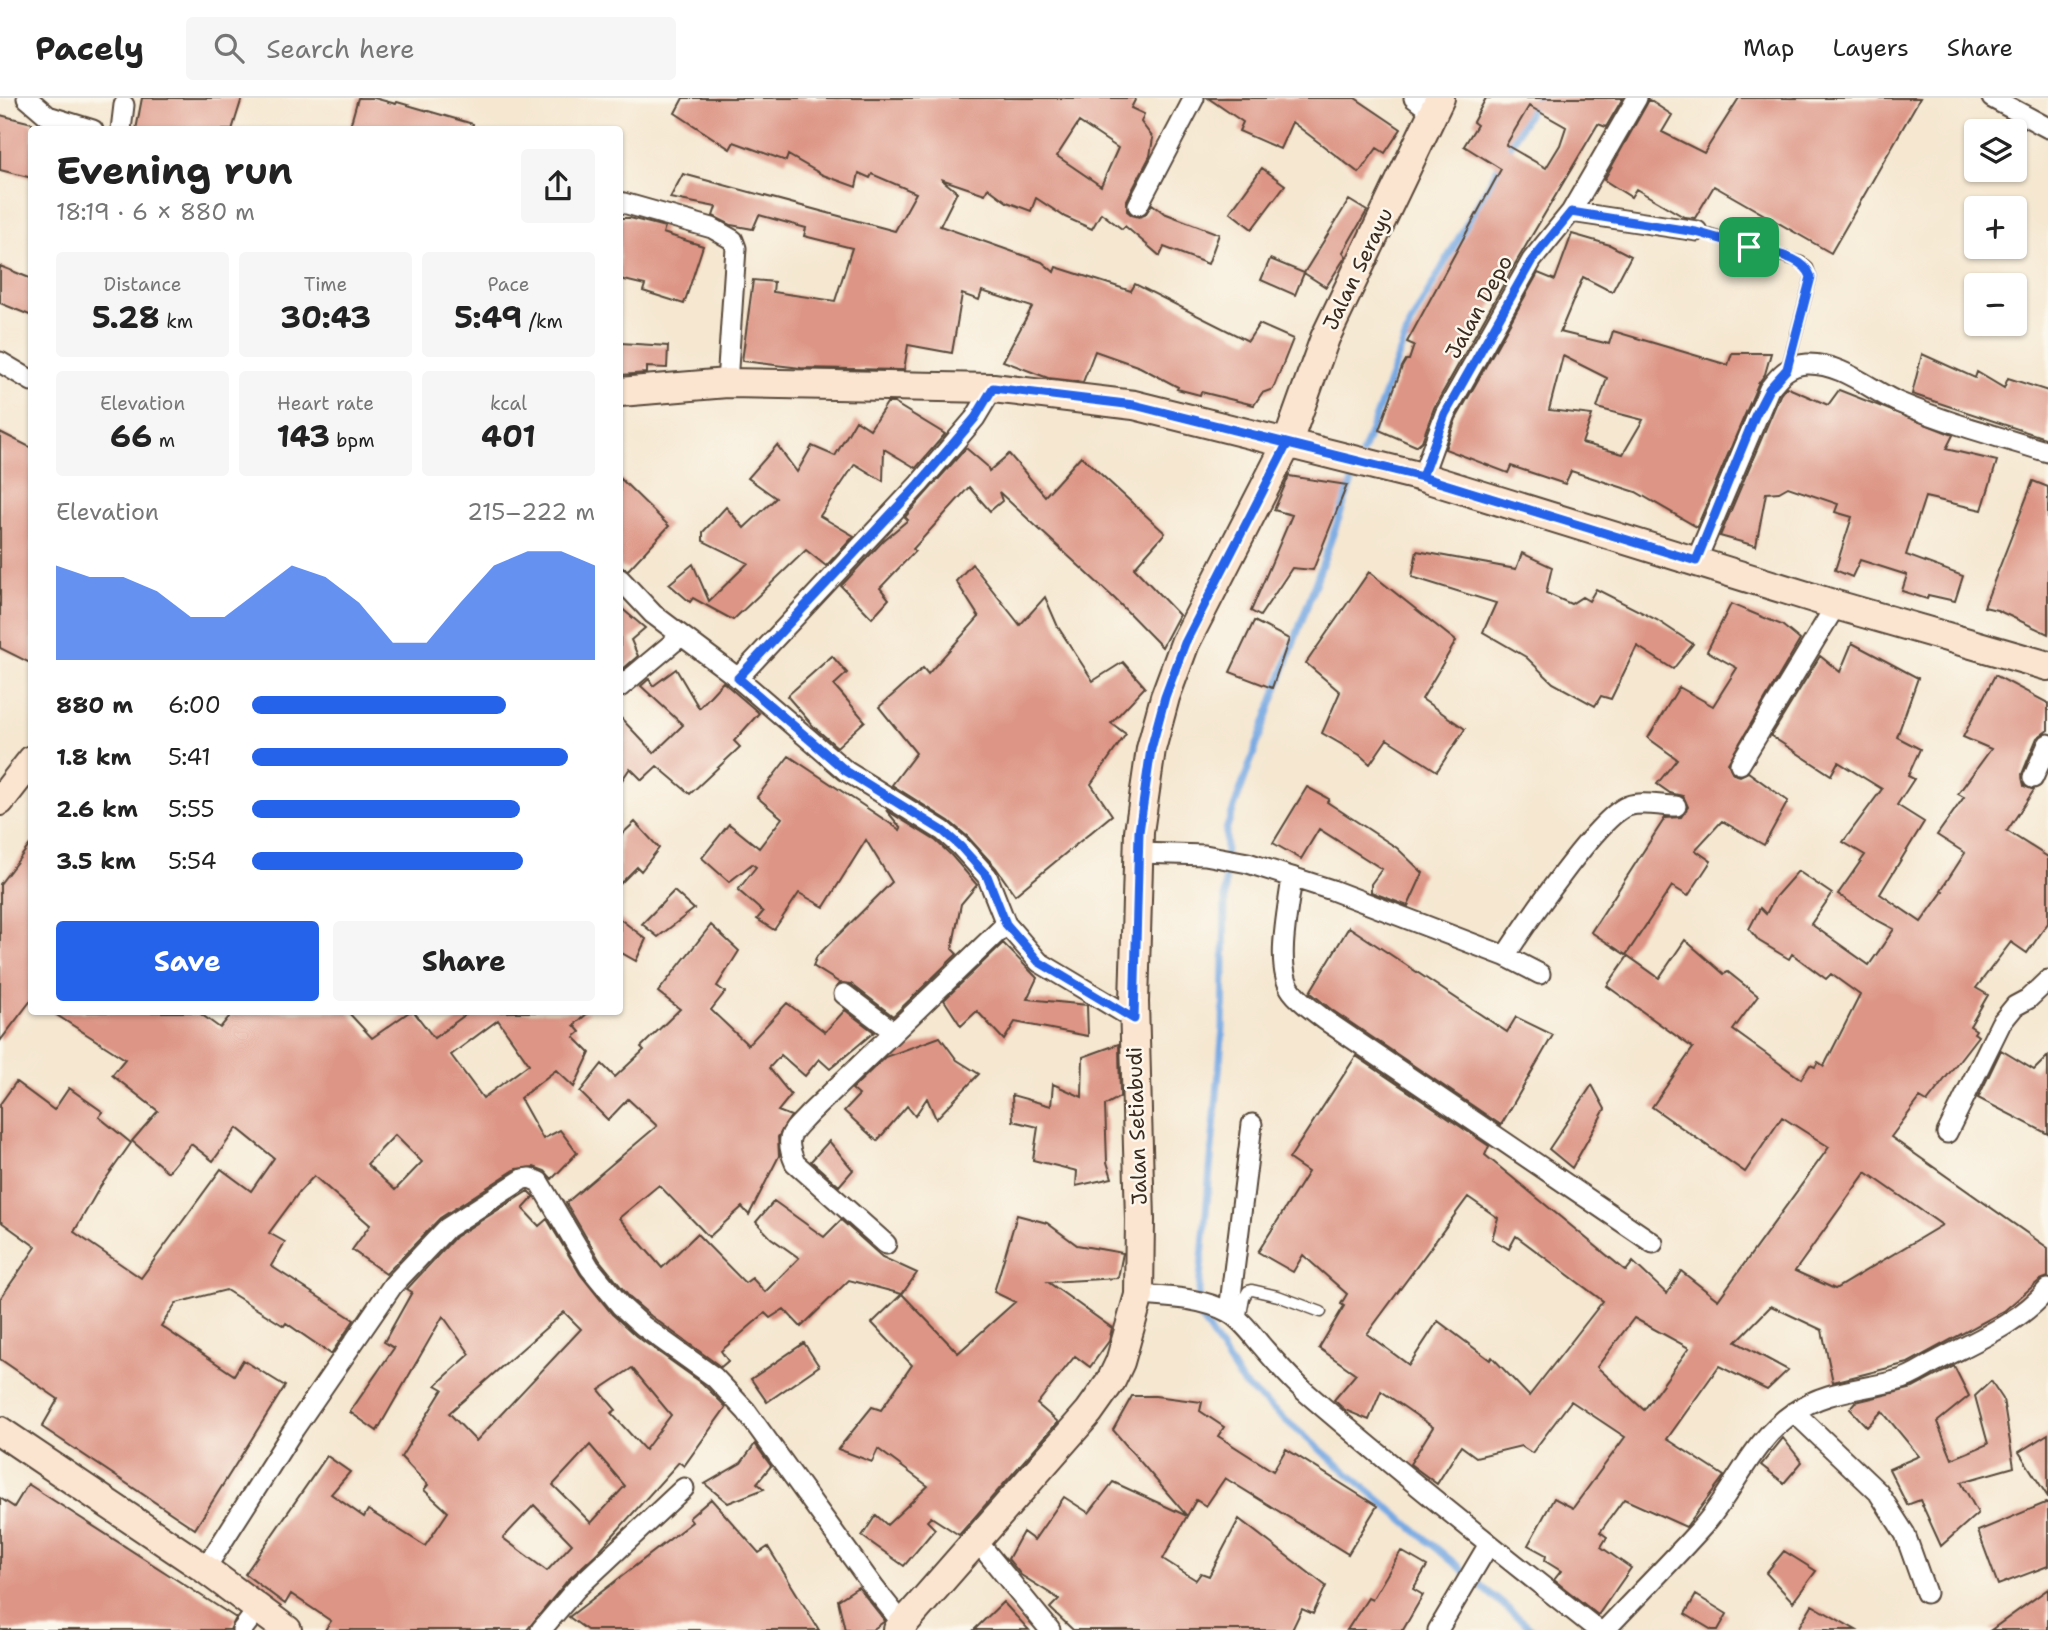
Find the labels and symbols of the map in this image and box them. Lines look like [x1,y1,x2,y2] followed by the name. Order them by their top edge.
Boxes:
[1316,203,1400,335] street label: Jalan Serayu
[1719,217,1779,277] pin
[1439,250,1519,364] street label: Jalan Depo
[1120,1046,1154,1206] street label: Jalan Setiabudi

